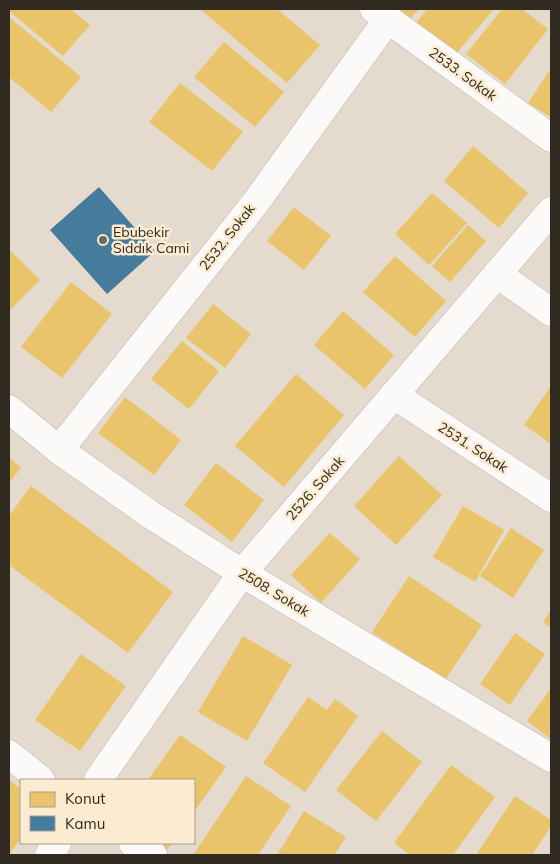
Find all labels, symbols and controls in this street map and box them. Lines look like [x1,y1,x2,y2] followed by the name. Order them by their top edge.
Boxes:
[425,43,501,105] street label: 2533. Sokak
[195,199,259,274] street label: 2532. Sokak
[113,223,189,257] place label: Ebubekir Sıddık Cami
[97,234,109,246] marker: Ebubekir Sıddık Cami
[435,418,512,477] street label: 2531. Sokak
[282,451,349,524] street label: 2526. Sokak
[235,564,314,621] street label: 2508. Sokak
[20,779,195,844] legend
[65,789,106,808] text: Konut
[65,814,105,833] text: Kamu

